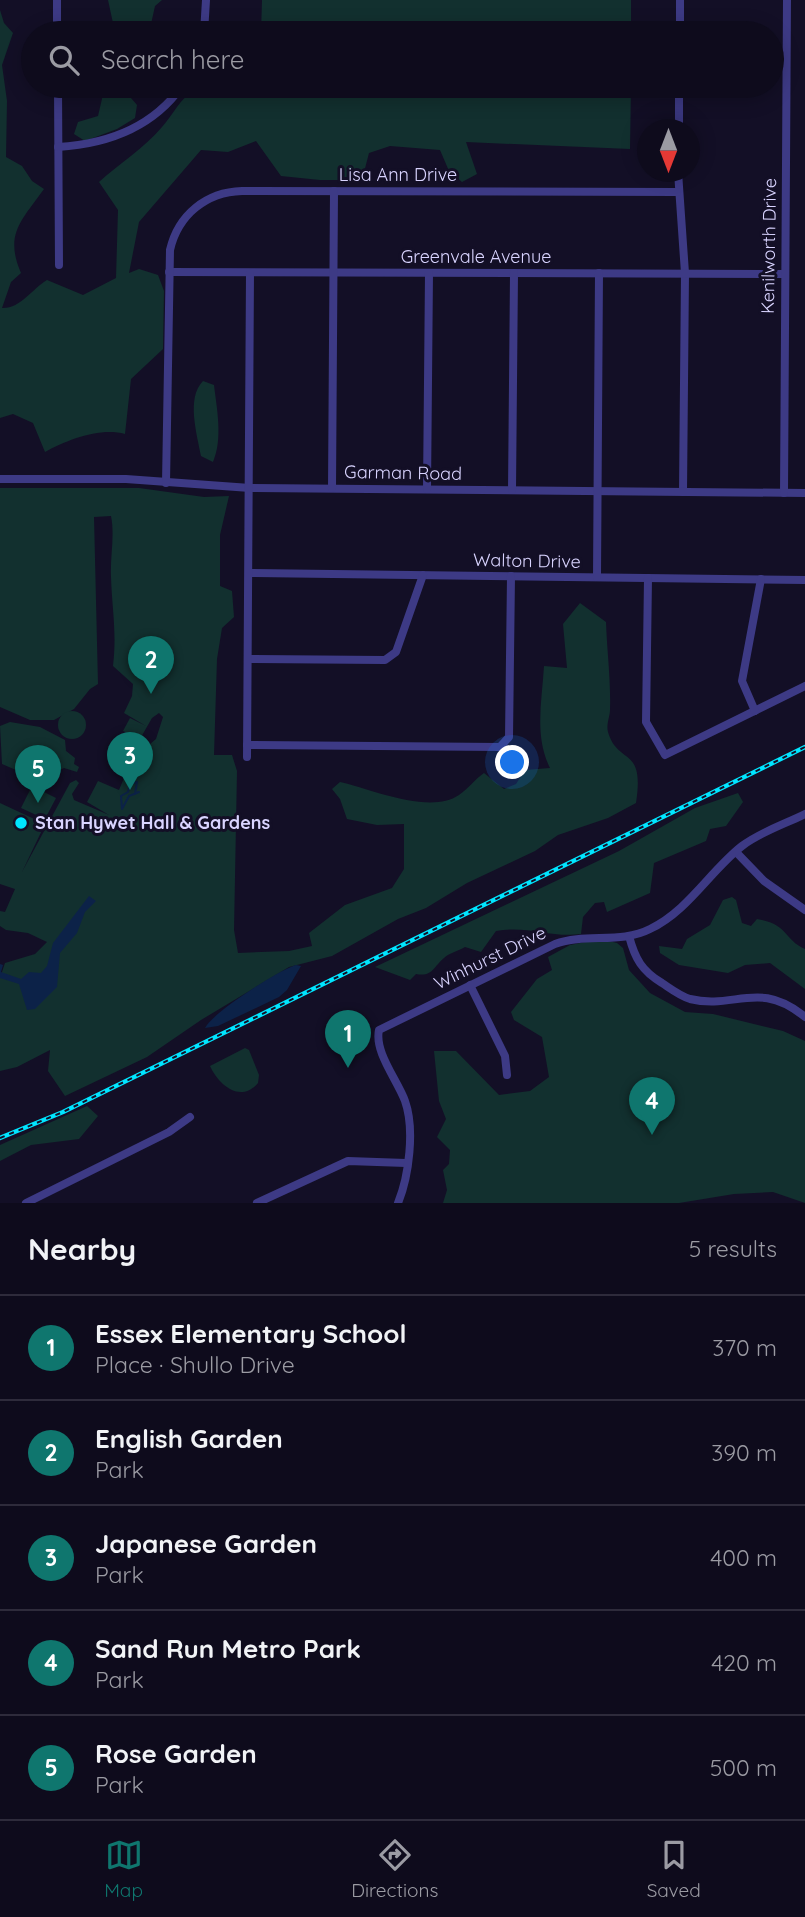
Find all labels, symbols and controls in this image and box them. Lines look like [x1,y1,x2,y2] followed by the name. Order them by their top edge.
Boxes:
[21,21,784,98] search box
[45,41,83,79] icon: search
[101,43,245,76] text: Search here
[637,119,700,182] north arrow
[339,163,457,186] street label: Lisa Ann Drive
[756,178,781,314] street label: Kenilworth Drive
[401,245,551,268] street label: Greenvale Avenue
[344,460,462,485] street label: Garman Road
[473,548,581,573] street label: Walton Drive
[128,636,174,694] pin: 2
[107,732,153,790] pin: 3
[15,745,61,803] pin: 5
[495,745,529,779] your location
[35,811,270,834] place label: Stan Hywet Hall & Gardens
[13,815,29,831] marker: Stan Hywet Hall & Gardens
[430,921,550,995] street label: Winhurst Drive
[325,1010,371,1068] pin: 1
[629,1077,675,1135] pin: 4
[28,1230,136,1268] text: Nearby
[689,1234,777,1263] text: 5 results
[95,1317,407,1350] text: Essex Elementary School
[47,1333,55,1362] text: 1
[712,1333,777,1362] text: 370 m
[95,1350,295,1379] text: Place · Shullo Drive
[95,1422,283,1455] text: English Garden
[44,1438,58,1467] text: 2
[711,1438,777,1467] text: 390 m
[95,1455,144,1484] text: Park
[95,1527,317,1560] text: Japanese Garden
[45,1543,57,1572] text: 3
[710,1543,777,1572] text: 400 m
[95,1560,144,1589] text: Park
[95,1632,361,1665] text: Sand Run Metro Park
[44,1648,58,1677] text: 4
[711,1648,777,1677] text: 420 m
[95,1665,144,1694] text: Park
[95,1737,257,1770] text: Rose Garden
[44,1753,58,1782] text: 5
[710,1753,777,1782] text: 500 m
[95,1770,144,1799] text: Park
[104,1836,143,1902] tab: Map
[351,1836,438,1902] tab: Directions
[647,1836,701,1902] tab: Saved

